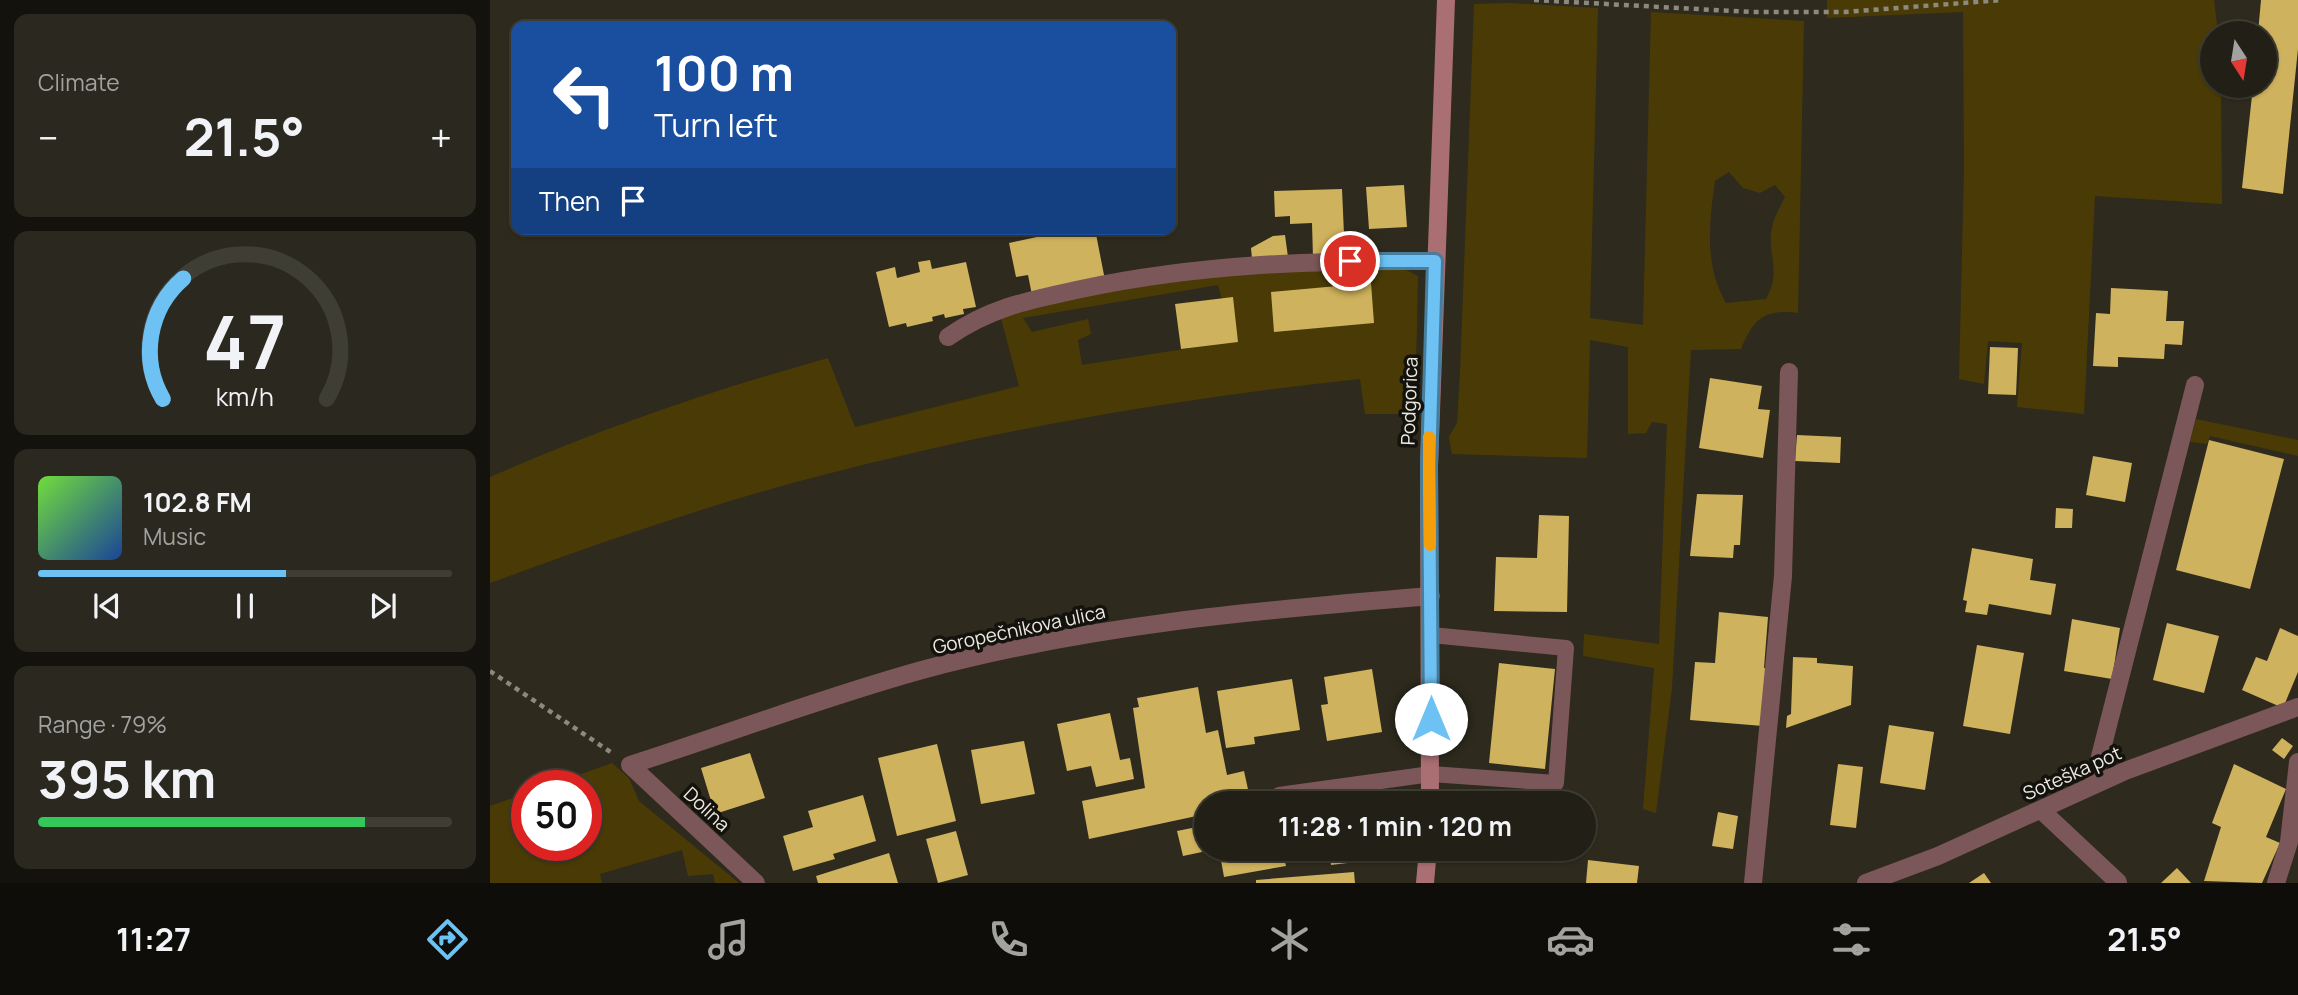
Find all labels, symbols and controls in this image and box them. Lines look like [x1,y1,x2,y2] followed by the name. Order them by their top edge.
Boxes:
[2200,21,2277,98] north arrow
[2200,21,2277,98] map controls
[654,39,794,106] text: 100 m
[539,49,630,140] icon: left
[38,66,120,98] text: Climate
[184,101,305,172] text: 21.5°
[654,103,778,147] text: Turn left
[38,111,59,163] text: −
[430,111,452,163] text: +
[614,182,652,220] icon: arrive
[539,183,600,219] text: Then
[1320,231,1380,291] pin
[1331,242,1369,280] icon: arrive
[203,291,287,391] text: 47
[1394,356,1424,446] street label: Podgorica
[216,379,274,414] text: km/h
[143,484,252,520] text: 102.8 FM
[143,520,206,552] text: Music
[88,587,126,625] icon: previous
[226,587,264,625] icon: pause
[364,587,402,625] icon: next
[930,598,1108,660] street label: Goropečnikova ulica
[1394,682,1468,756] position arrow
[38,708,167,740] text: Range · 79%
[2019,740,2125,806] street label: Soteška pot
[38,743,216,814] text: 395 km
[511,770,602,861] speed limit sign: 50
[678,781,736,837] street label: Dolina
[1278,808,1512,844] text: 11:28 · 1 min · 120 m
[423,915,472,964] icon: directions
[704,915,753,964] icon: music
[984,915,1033,964] icon: phone
[1265,915,1314,964] icon: climate
[1546,915,1595,964] icon: car
[1827,915,1876,964] icon: filters
[116,917,191,961] text: 11:27
[2107,917,2182,961] text: 21.5°

